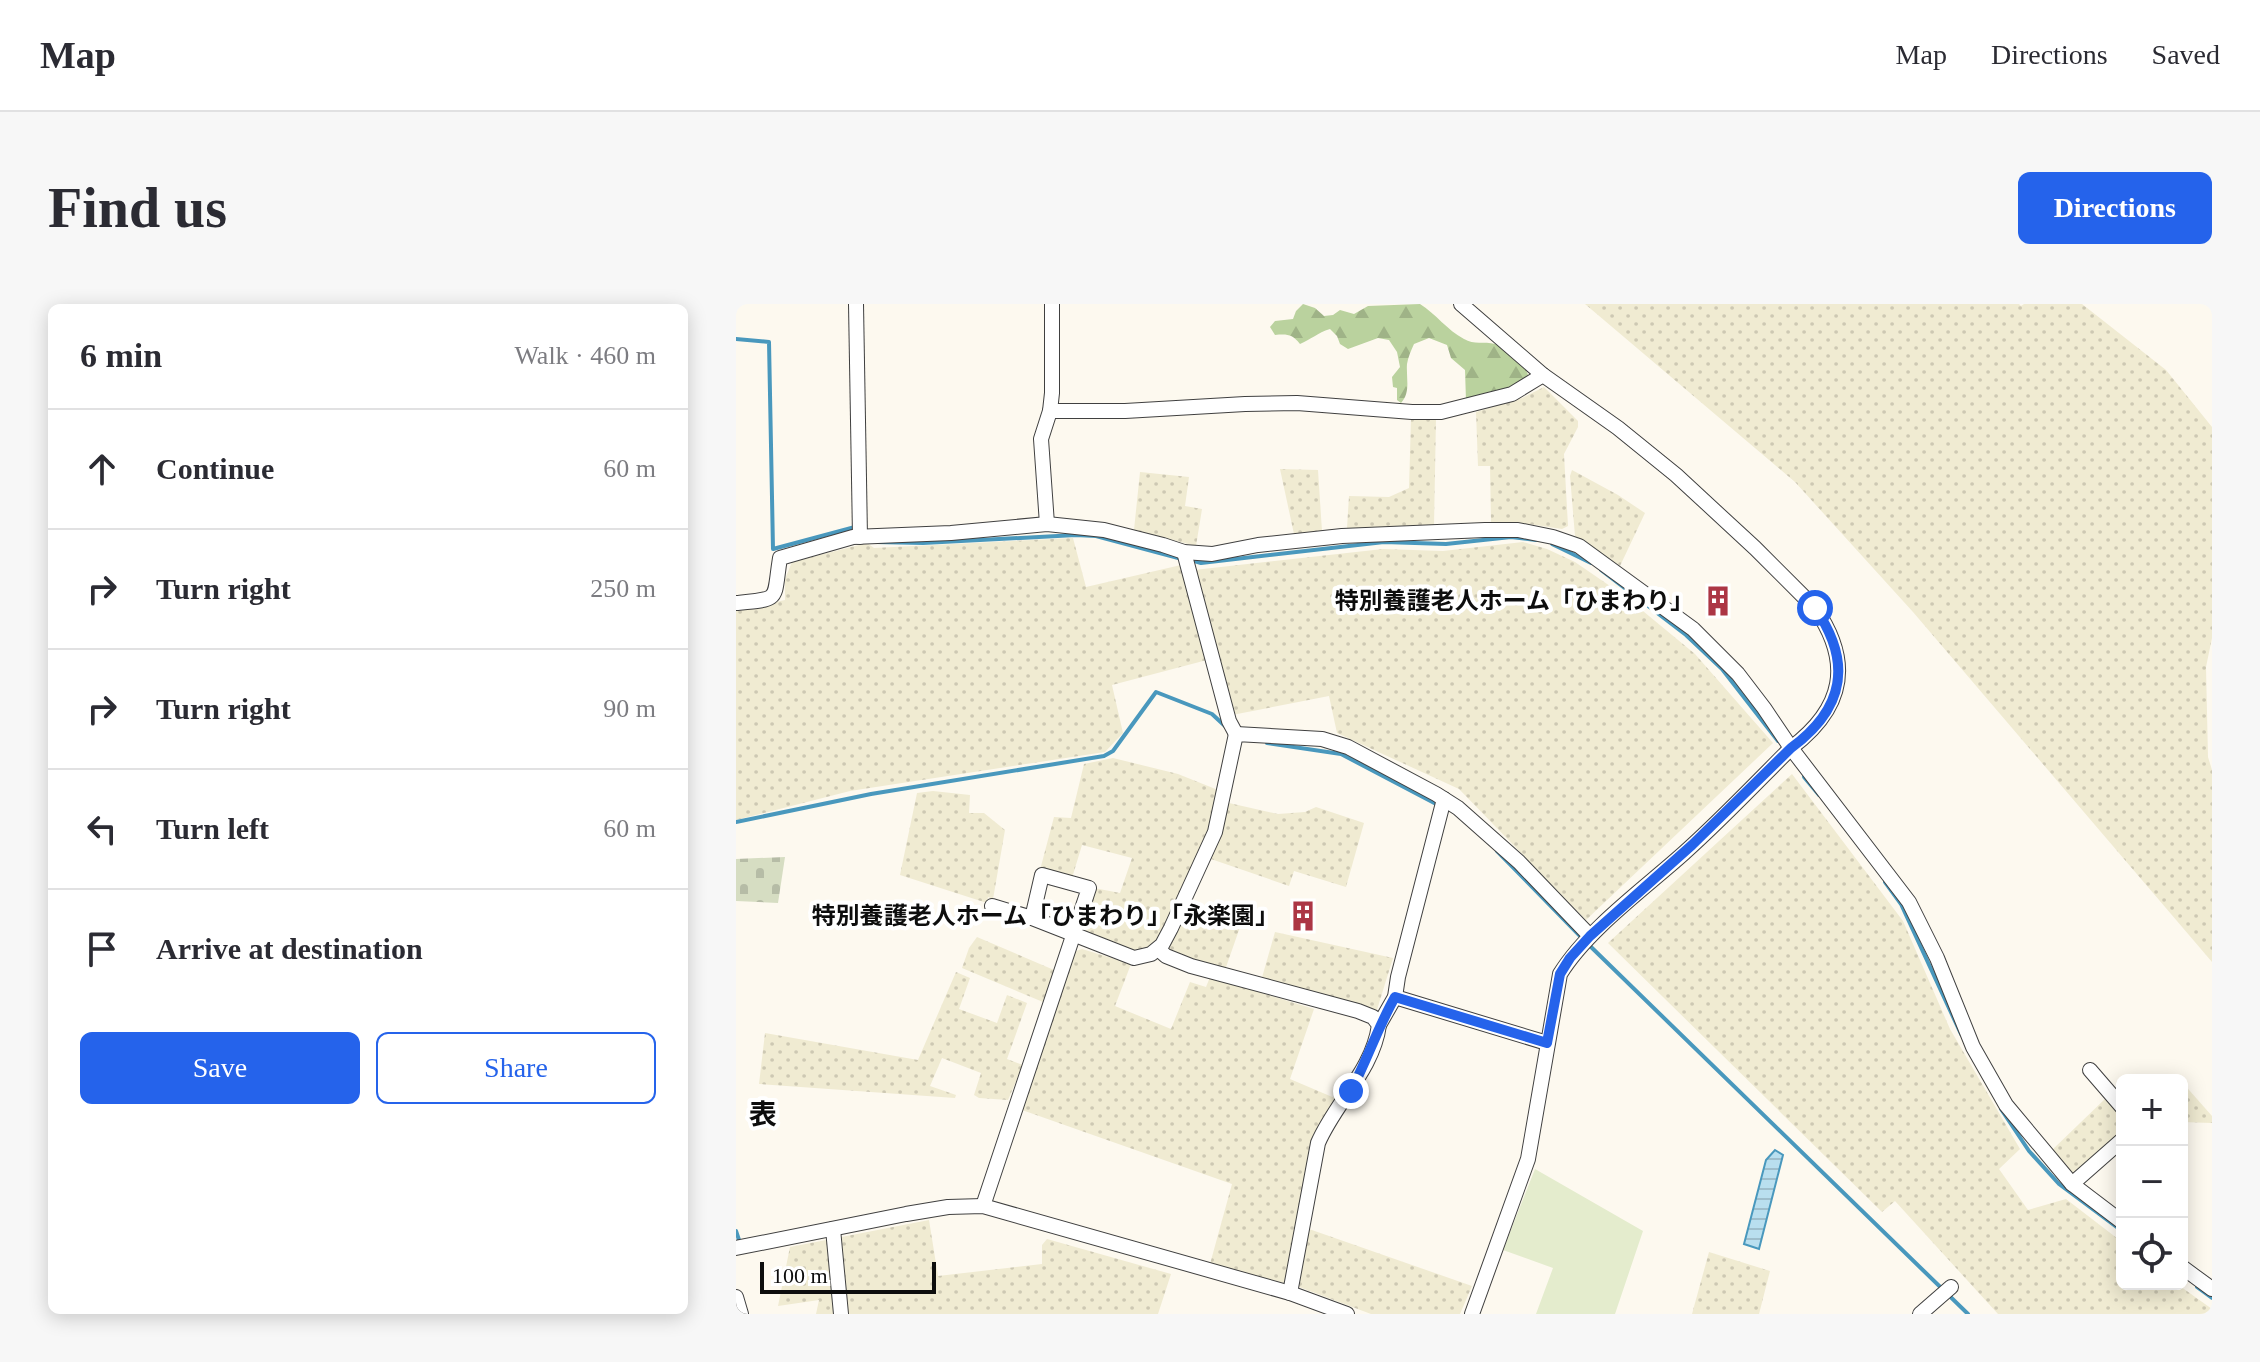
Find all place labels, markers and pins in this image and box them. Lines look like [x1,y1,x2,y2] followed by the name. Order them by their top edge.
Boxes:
[1701,584,1735,618] building icon: 特別養護老人ホーム「ひまわり」
[1335,588,1694,614] place label: 特別養護老人ホーム「ひまわり」
[1286,899,1320,933] building icon: 特別養護老人ホーム「ひまわり」「永楽園」
[812,903,1279,929] place label: 特別養護老人ホーム「ひまわり」「永楽園」

